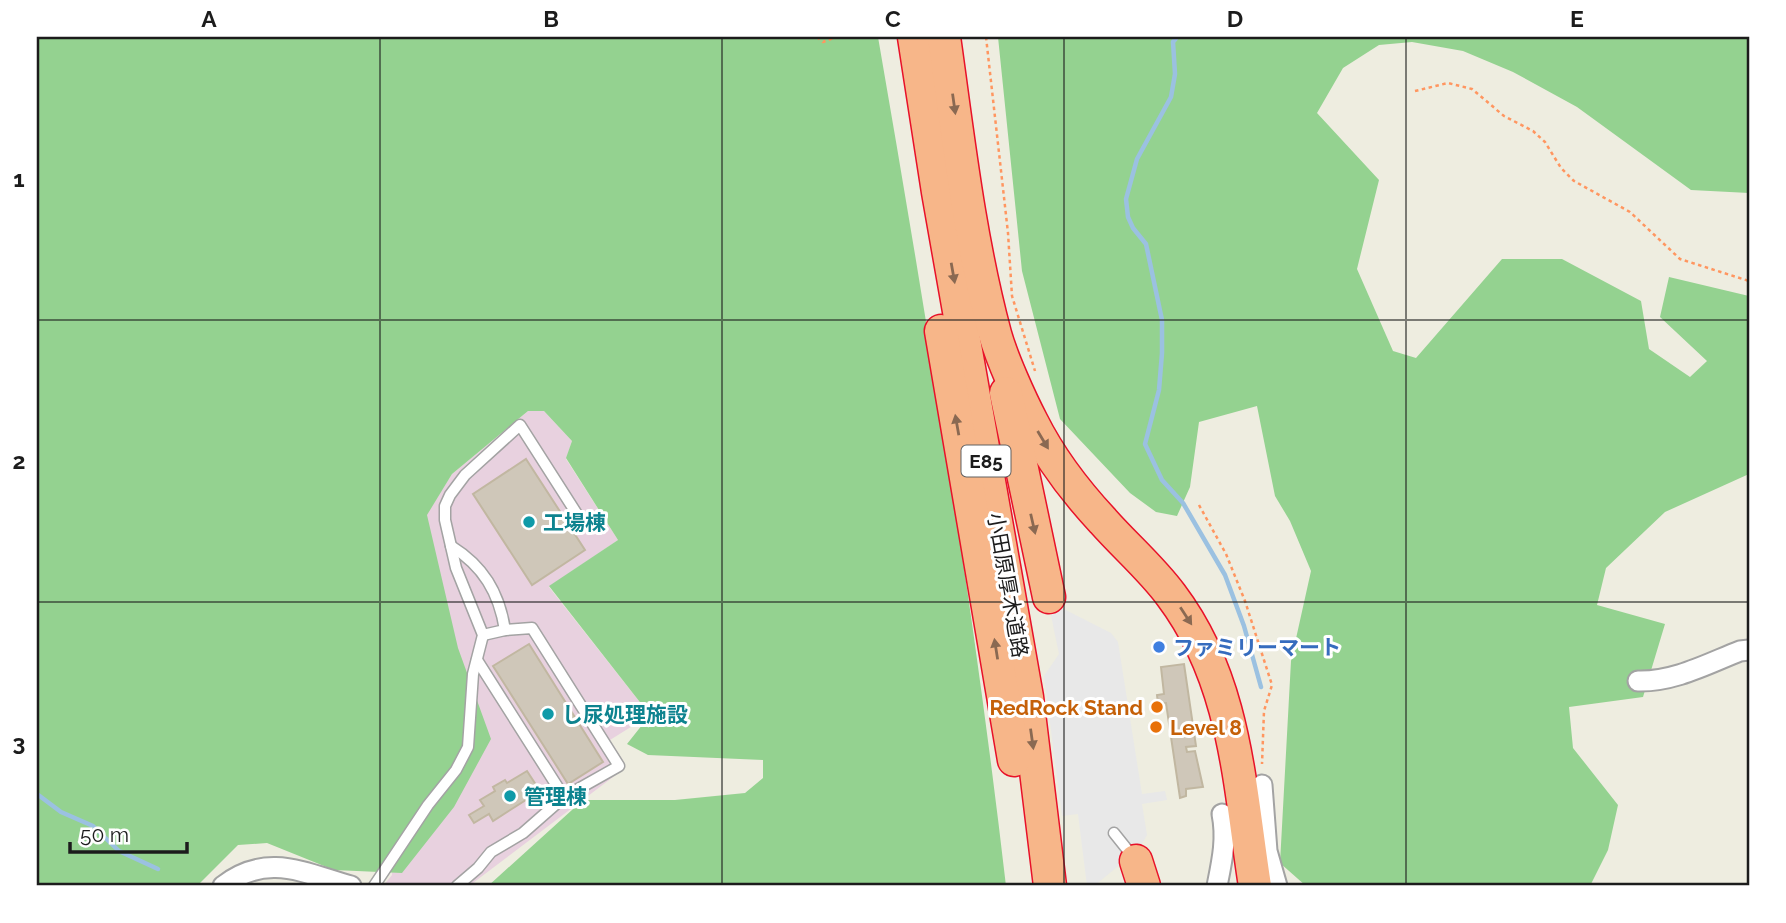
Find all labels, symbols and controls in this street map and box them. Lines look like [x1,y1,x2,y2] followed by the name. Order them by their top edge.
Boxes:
[201,5,217,32] text: A
[543,5,559,32] text: B
[885,5,901,32] text: C
[1227,5,1243,32] text: D
[1570,5,1584,32] text: E
[948,93,959,115] one-way arrow
[13,165,25,192] text: 1
[947,262,958,284] one-way arrow
[951,414,962,436] one-way arrow
[1036,431,1049,450] one-way arrow
[962,446,1010,476] road number: E85
[13,447,25,474] text: 2
[543,510,606,535] place label: 工場棟
[983,510,1033,660] street label: 小田原厚木道路
[1028,513,1039,535] one-way arrow
[521,514,537,530] marker: 工場棟
[1179,606,1192,626] one-way arrow
[1173,635,1341,660] place label: ファミリーマート
[990,638,1001,660] one-way arrow
[1151,639,1167,655] marker: ファミリーマート
[989,695,1143,720] place label: RedRock Stand
[1149,699,1165,715] marker: RedRock Stand
[562,702,688,727] place label: し尿処理施設
[540,706,556,722] marker: し尿処理施設
[1170,715,1242,740] place label: Level 8
[1148,719,1164,735] marker: Level 8
[1027,728,1038,750] one-way arrow
[13,729,25,756] text: 3
[524,784,587,809] place label: 管理棟
[502,788,518,804] marker: 管理棟
[70,811,187,855] scale bar
[80,822,129,847] text: 50 m

